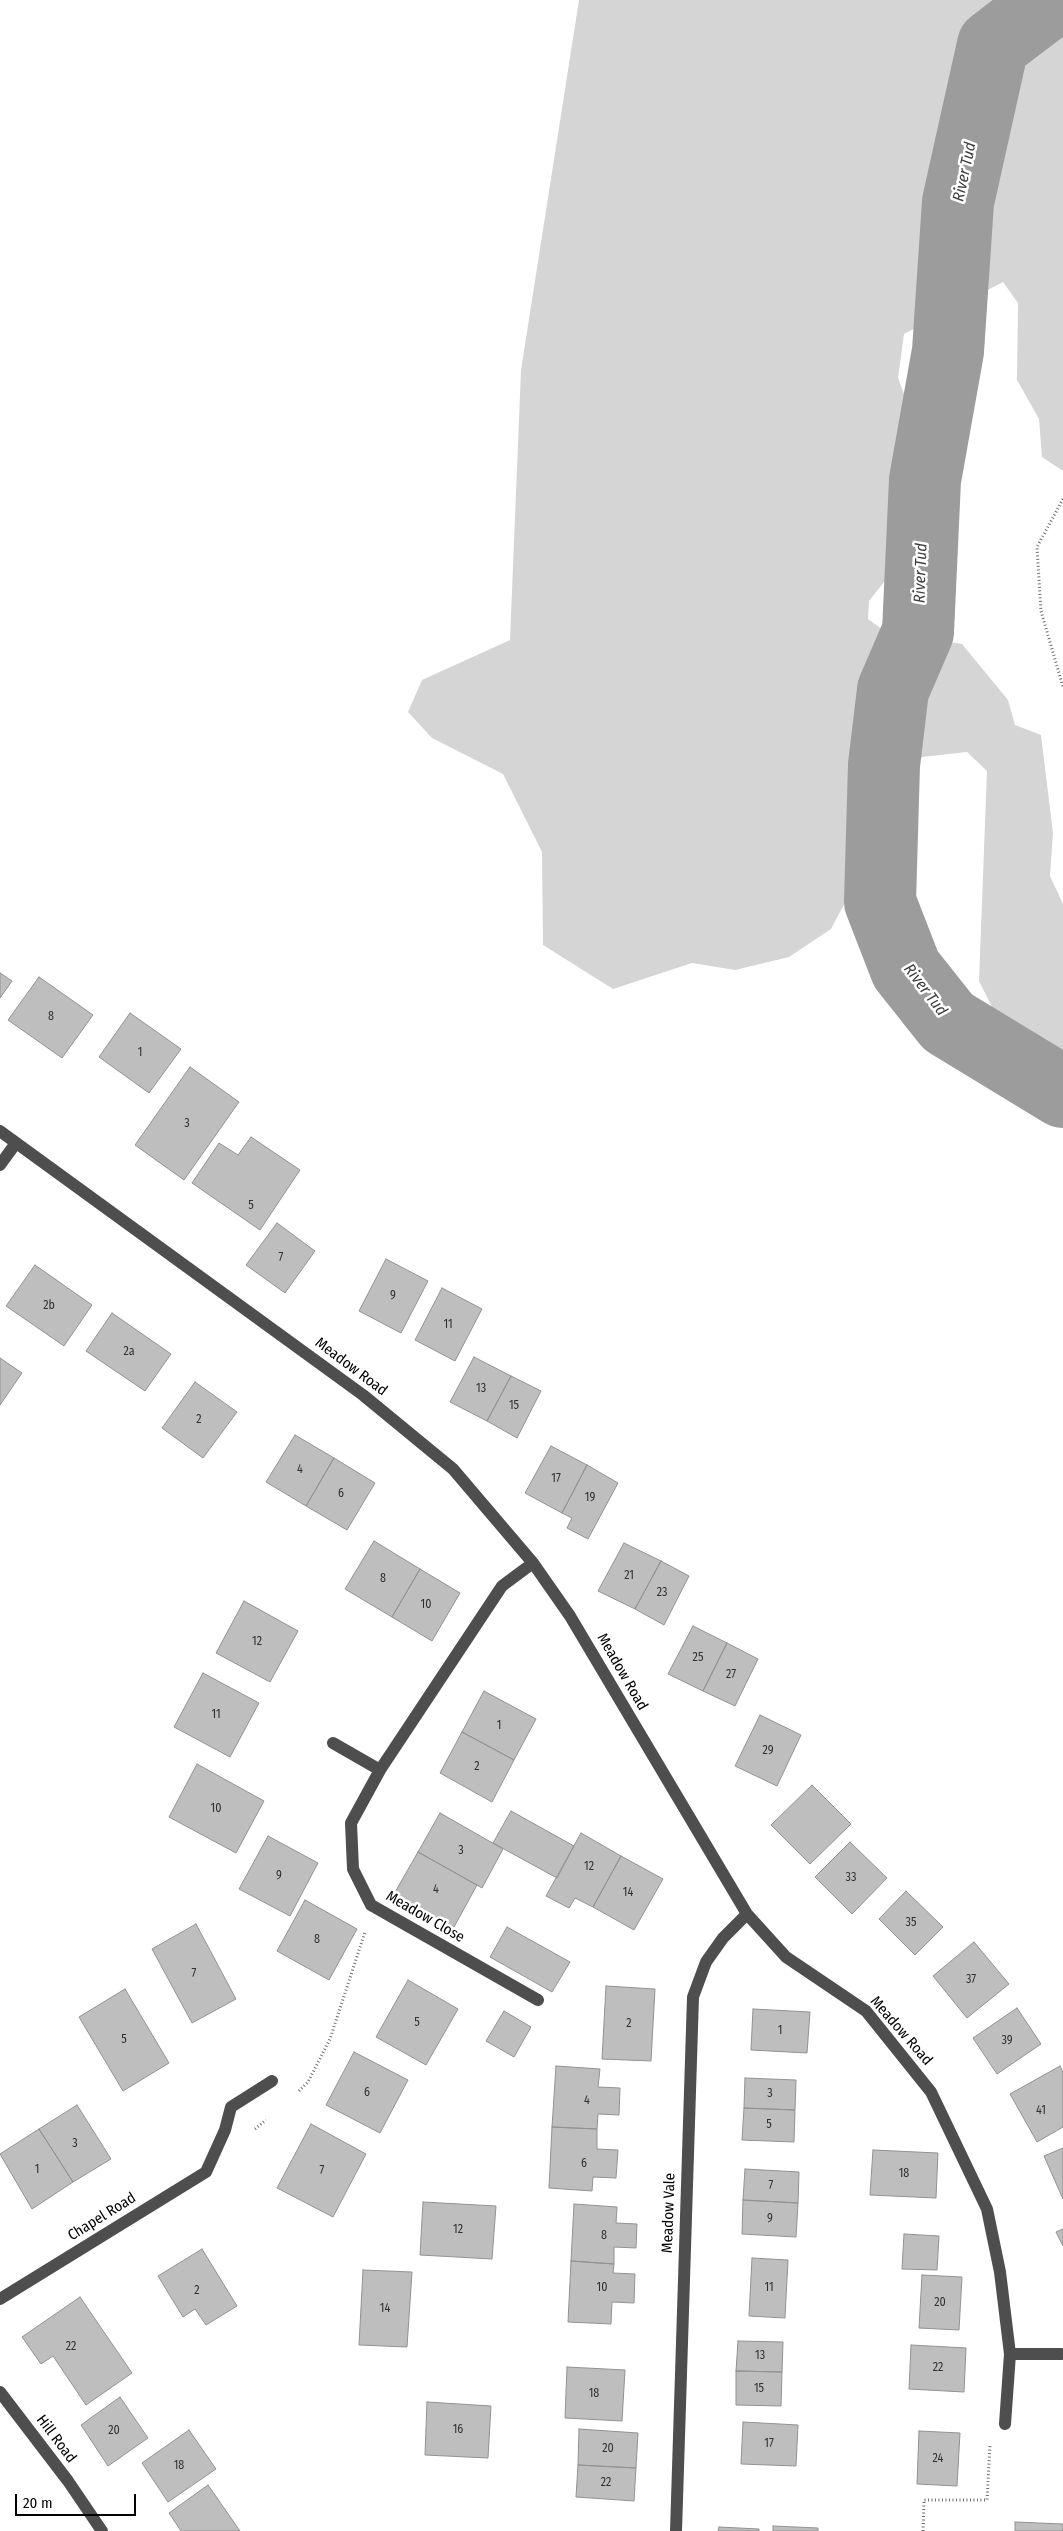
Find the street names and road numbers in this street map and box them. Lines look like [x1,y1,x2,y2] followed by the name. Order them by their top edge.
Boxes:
[311,1334,391,1400] street label: Meadow Road
[593,1630,651,1714] street label: Meadow Road
[383,1887,467,1947] street label: Meadow Close
[866,1993,936,2069] street label: Meadow Road
[659,2173,679,2253] street label: Meadow Vale
[65,2189,139,2245] street label: Chapel Road
[32,2411,80,2467] street label: Hill Road

